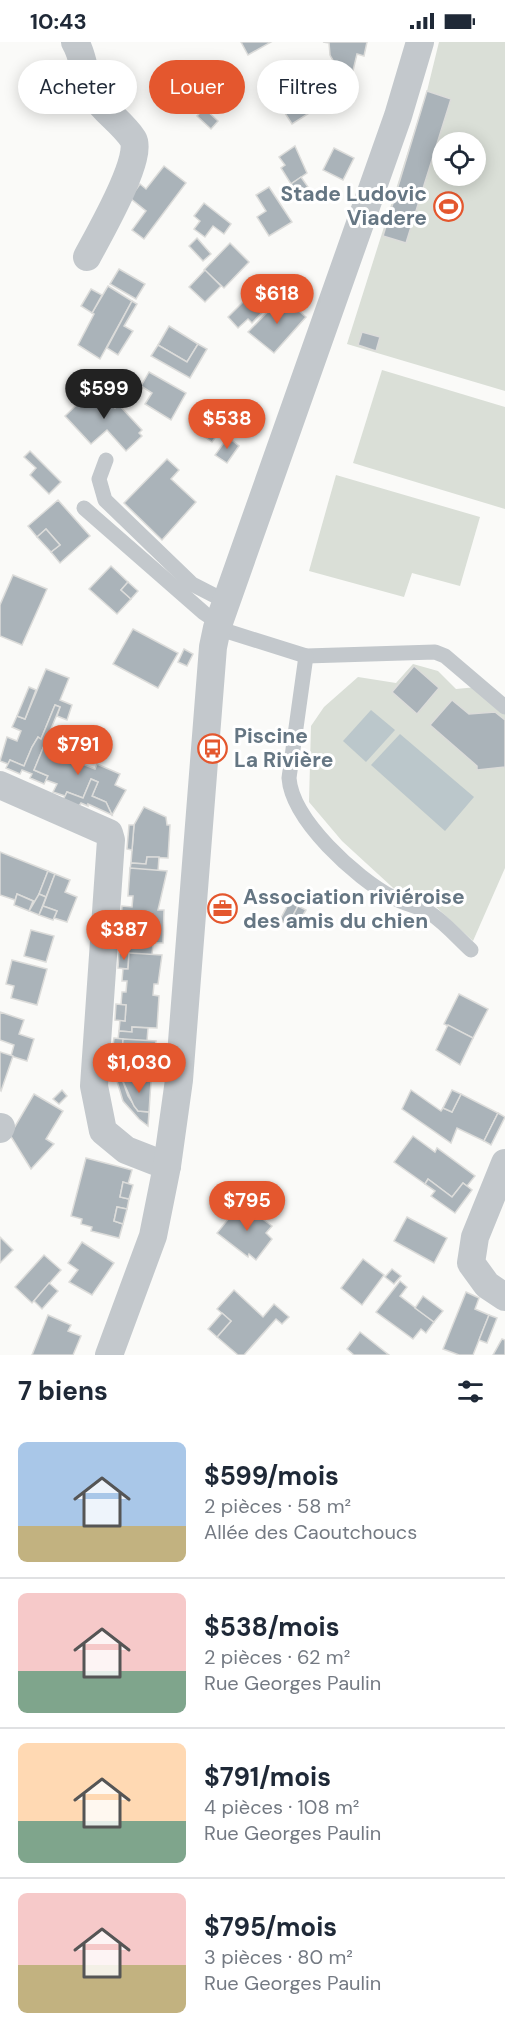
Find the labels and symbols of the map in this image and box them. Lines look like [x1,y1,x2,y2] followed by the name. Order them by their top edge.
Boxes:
[280,180,427,232] place label: Stade Ludovic Viadere
[432,190,464,222] sports icon: Stade Ludovic Viadere
[241,274,313,325] pin: $618
[68,369,140,420] pin: $599
[191,399,263,450] pin: $538
[234,722,333,774] place label: Piscine La Rivière
[42,725,114,776] pin: $791
[197,732,229,764] bus stop icon: Piscine La Rivière
[243,883,465,935] place label: Association riviéroise des amis du chien
[206,893,238,925] office icon: Association riviéroise des amis du chien
[88,910,160,961] pin: $387
[90,1043,188,1094] pin: $1,030
[211,1181,283,1232] pin: $795

